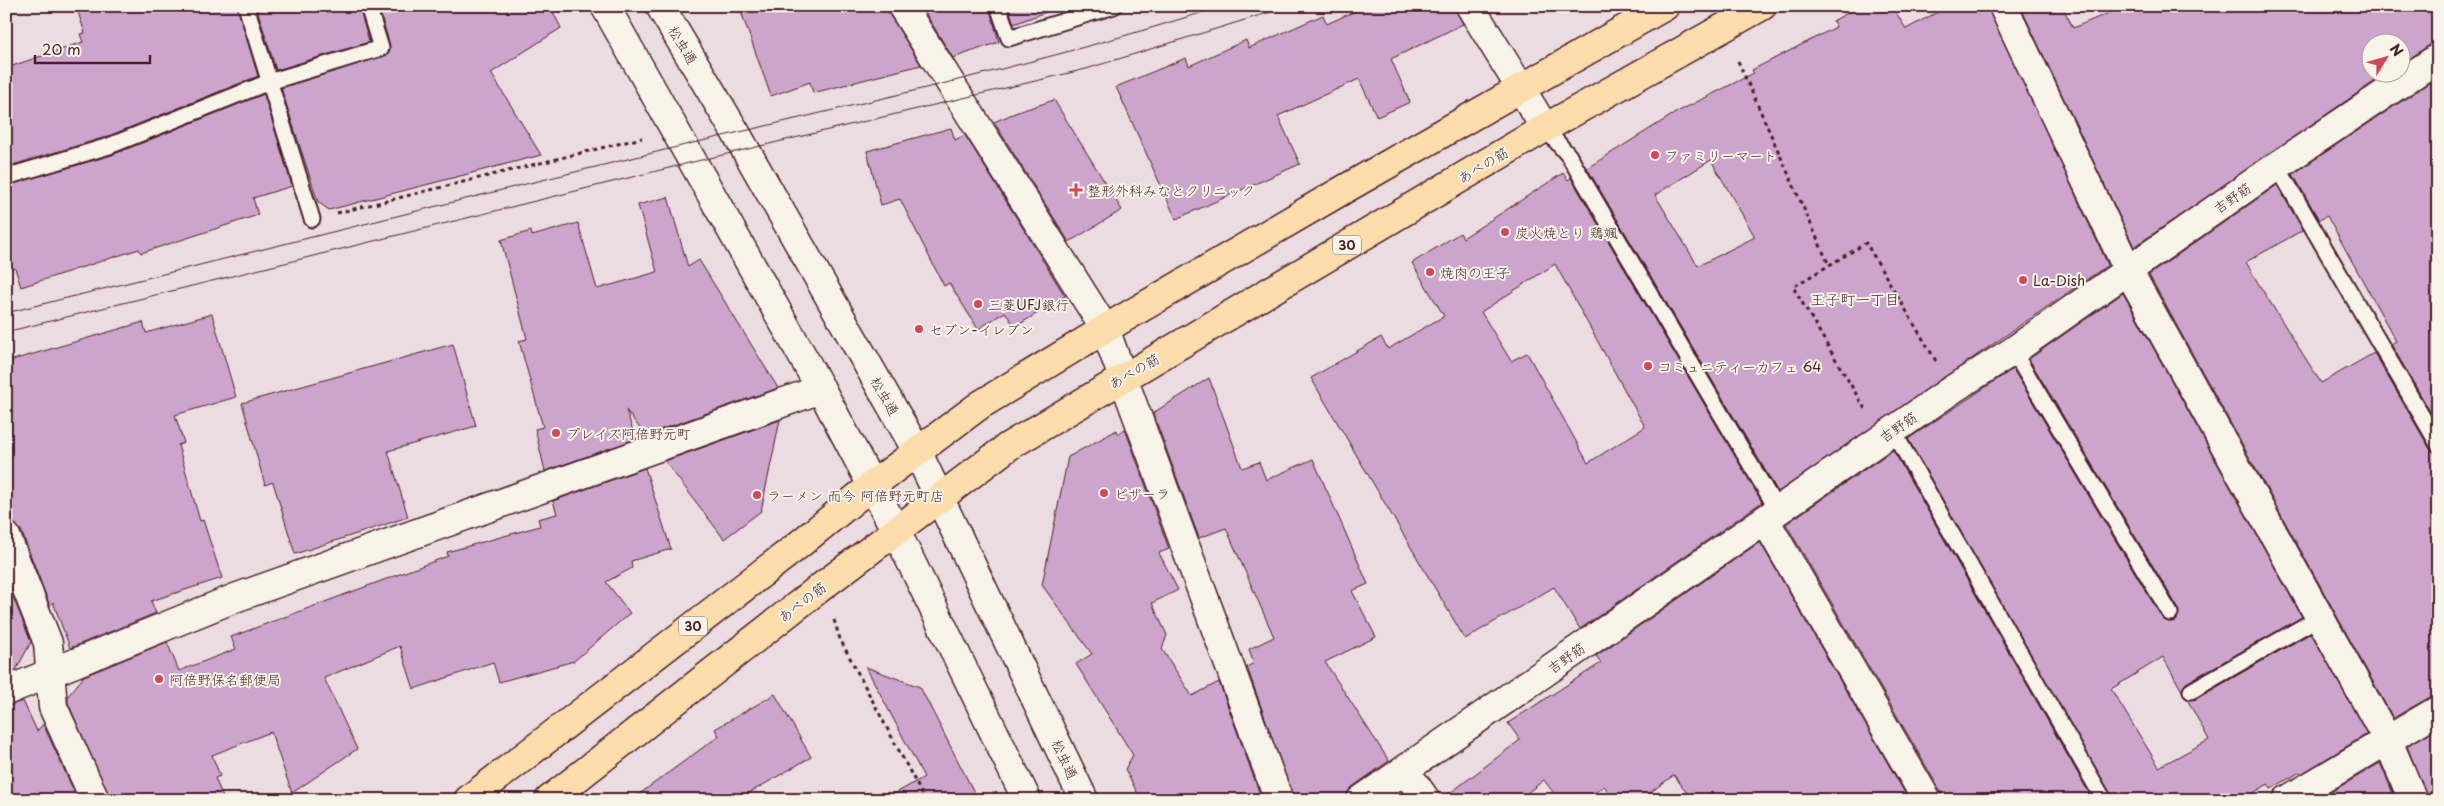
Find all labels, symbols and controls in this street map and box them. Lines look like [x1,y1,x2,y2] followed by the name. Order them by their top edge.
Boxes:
[663,22,703,68] street label: 松虫通
[35,32,150,64] scale bar
[2362,32,2412,82] north arrow
[42,37,81,60] text: 20 m
[2385,39,2409,61] text: N
[1454,142,1512,188] street label: あべの筋
[1665,145,1777,166] place label: ファミリーマート
[1649,149,1661,161] marker: ファミリーマート
[2209,177,2255,219] street label: 吉野筋
[1087,180,1255,201] place label: 整形外科みなとクリニック
[1069,183,1083,197] marker: 整形外科みなとクリニック
[1515,222,1618,243] place label: 炭火焼とり 鶏颯
[1499,226,1511,238] marker: 炭火焼とり 鶏颯
[1333,236,1361,254] road number: 30
[1440,262,1510,283] place label: 焼肉の王子
[1424,266,1436,278] marker: 焼肉の王子
[2033,270,2085,291] place label: La-Dish
[2017,274,2029,286] marker: La-Dish
[1810,287,1900,310] district label: 王子町一丁目
[988,294,1069,315] place label: 三菱UFJ銀行
[972,298,984,310] marker: 三菱UFJ銀行
[929,319,1034,340] place label: セブン-イレブン
[913,323,925,335] marker: セブン-イレブン
[1105,348,1163,394] street label: あべの筋
[1658,356,1822,377] place label: コミュニティーカフェ 64
[1642,360,1654,372] marker: コミュニティーカフェ 64
[865,373,905,419] street label: 松虫通
[1875,406,1921,448] street label: 吉野筋
[566,423,691,444] place label: プレイズ阿倍野元町
[550,427,562,439] marker: プレイズ阿倍野元町
[1114,483,1170,504] place label: ピザーラ
[767,485,944,506] place label: ラーメン 而今 阿倍野元町店
[1098,487,1110,499] marker: ピザーラ
[751,489,763,501] marker: ラーメン 而今 阿倍野元町店
[773,576,831,628] street label: あべの筋
[679,616,707,636] road number: 30
[1543,637,1589,679] street label: 吉野筋
[169,669,281,690] place label: 阿倍野保名郵便局
[153,673,165,685] marker: 阿倍野保名郵便局
[1047,736,1083,782] street label: 松虫通

